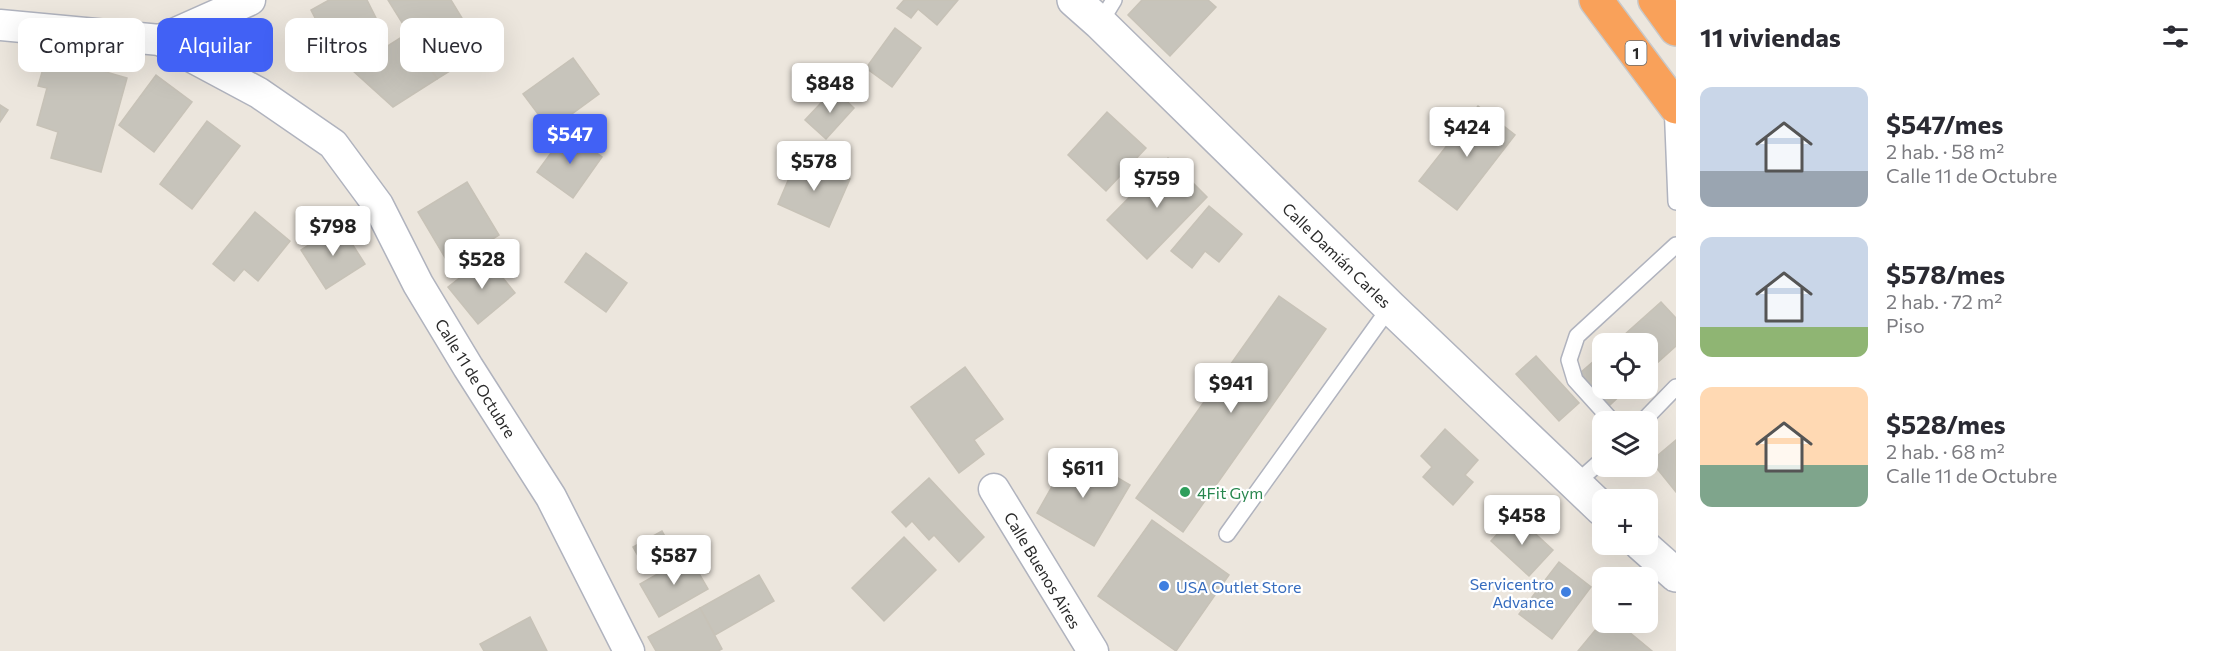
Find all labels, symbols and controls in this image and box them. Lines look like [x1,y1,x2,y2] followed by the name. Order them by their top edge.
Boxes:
[18,18,145,72] chip: Comprar
[157,18,273,72] chip: Alquilar
[285,18,388,72] chip: Filtros
[400,18,504,72] chip: Nuevo
[2159,20,2192,53] icon: filters
[1700,21,1841,52] text: 11 viviendas
[1626,41,1646,65] road number: 1
[794,63,866,114] pin: $848
[806,70,854,94] text: $848
[1431,107,1503,158] pin: $424
[1886,108,2003,139] text: $547/mes
[1748,111,1820,183] icon: home
[534,114,606,165] pin: $547
[1444,114,1490,138] text: $424
[547,121,593,145] text: $547
[1886,139,2004,163] text: 2 hab. · 58 m²
[778,141,850,192] pin: $578
[791,148,837,172] text: $578
[1121,158,1193,209] pin: $759
[1886,163,2057,187] text: Calle 11 de Octubre
[1134,165,1180,189] text: $759
[1279,198,1395,312] street label: Calle Damián Carles
[297,206,369,257] pin: $798
[309,213,357,237] text: $798
[446,239,518,290] pin: $528
[459,246,505,270] text: $528
[1886,258,2005,289] text: $578/mes
[1748,261,1820,333] icon: home
[1886,289,2002,313] text: 2 hab. · 72 m²
[1886,313,1925,337] text: Piso
[432,315,520,441] street label: Calle 11 de Octubre
[1592,333,1658,633] map controls
[1592,333,1658,399] button: locate
[1195,363,1267,414] pin: $941
[1209,370,1253,394] text: $941
[1886,408,2006,439] text: $528/mes
[1592,411,1658,477] button: layers
[1748,411,1820,483] icon: home
[1886,439,2005,463] text: 2 hab. · 68 m²
[1047,448,1119,499] pin: $611
[1062,455,1104,479] text: $611
[1886,463,2057,487] text: Calle 11 de Octubre
[1197,483,1263,502] place label: 4Fit Gym
[1178,485,1192,499] marker: 4Fit Gym
[1592,489,1658,555] button: +
[1486,495,1558,546] pin: $458
[1498,502,1546,526] text: $458
[1001,508,1085,632] street label: Calle Buenos Aires
[638,535,710,586] pin: $587
[651,542,697,566] text: $587
[1592,567,1658,633] button: −
[1470,574,1554,611] place label: Servicentro Advance
[1176,577,1302,596] place label: USA Outlet Store
[1157,579,1171,593] marker: USA Outlet Store
[1559,585,1573,599] marker: Servicentro Advance

